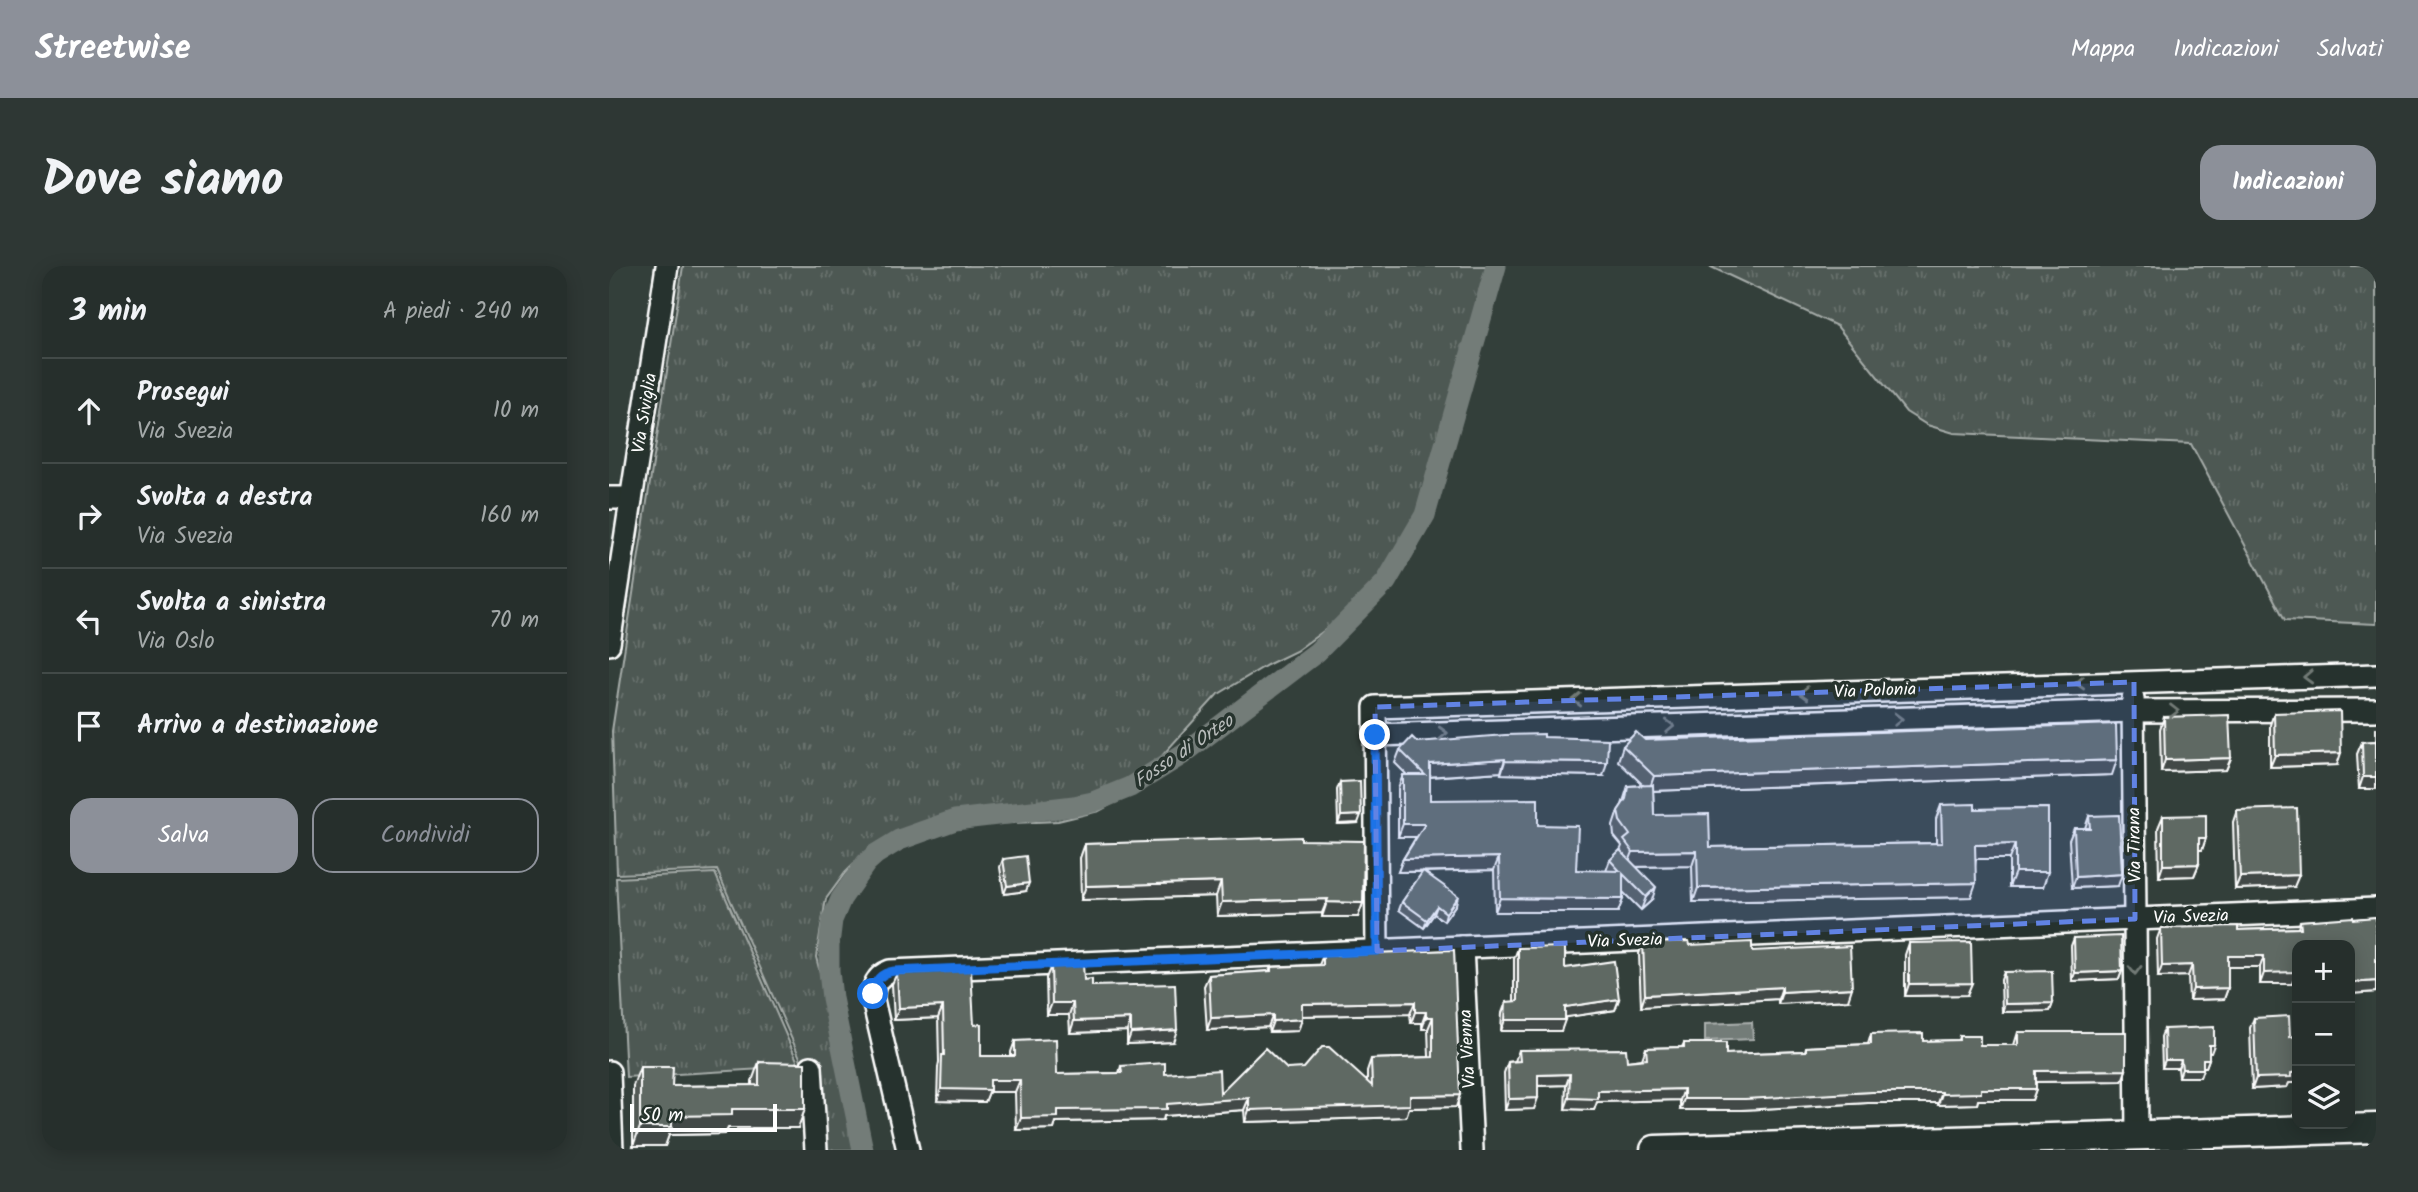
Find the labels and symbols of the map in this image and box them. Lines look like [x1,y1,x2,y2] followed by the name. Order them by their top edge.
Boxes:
[625,371,666,455] street label: Via Siviglia
[2302,669,2313,684] one-way arrow
[1833,676,1917,707] street label: Via Polonia
[2075,676,2086,691] one-way arrow
[1798,685,1809,700] one-way arrow
[1571,693,1582,708] one-way arrow
[2169,703,2180,719] one-way arrow
[1128,706,1241,796] water label: Fosso di Orteo
[1893,711,1903,727] one-way arrow
[1665,718,1676,734] one-way arrow
[1359,719,1390,750] route end
[1438,726,1449,741] one-way arrow
[2120,807,2151,883] street label: Via Tirana
[2153,902,2229,933] street label: Via Svezia
[1587,926,1663,957] street label: Via Svezia
[2128,965,2143,976] one-way arrow
[857,978,888,1009] route start
[1452,1009,1485,1089] street label: Via Vienna
[630,1101,777,1133] scale bar

